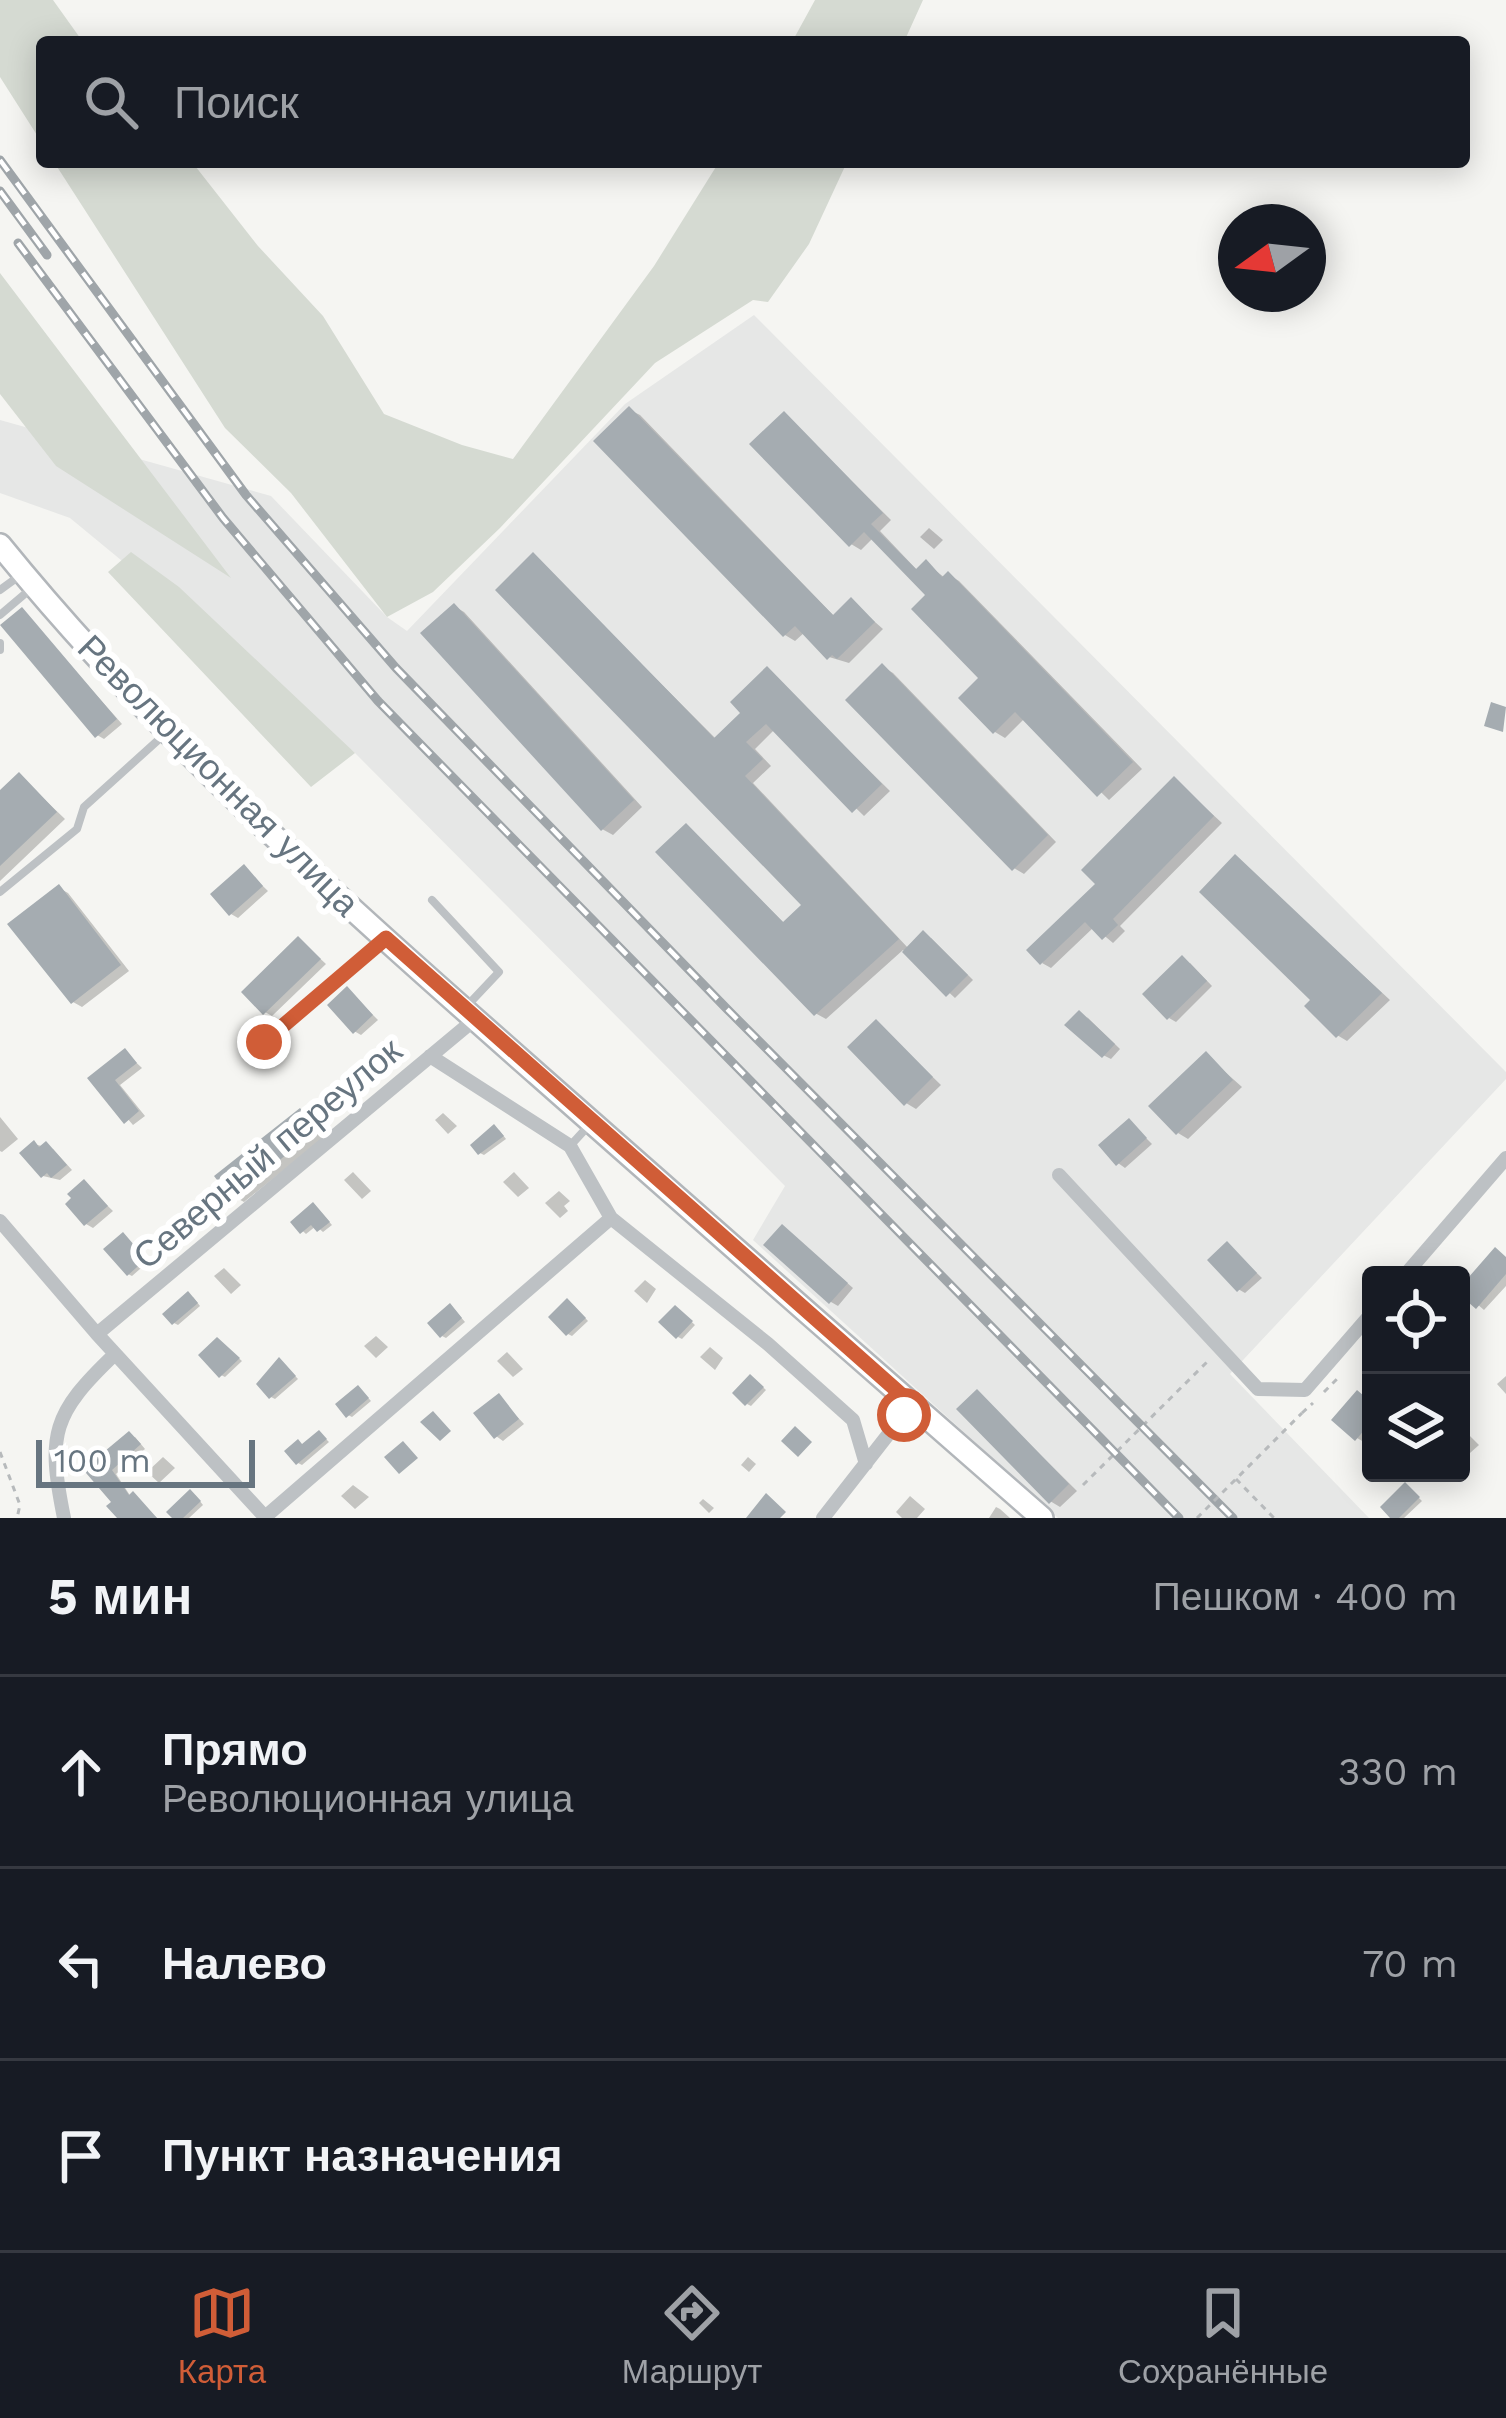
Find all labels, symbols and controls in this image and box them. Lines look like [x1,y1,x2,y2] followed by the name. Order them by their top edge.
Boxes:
[36,36,1470,168] search box
[78,69,144,135] icon: search
[174,76,299,129] text: Поиск
[1218,204,1326,312] north arrow
[69,627,368,925] street label: Революционная улица
[237,1015,291,1069] route end
[125,1029,410,1278] street label: Северный переулок
[1362,1266,1470,1482] map controls
[1362,1266,1470,1374] button: locate
[1362,1374,1470,1482] button: layers
[877,1388,931,1442] route start
[36,1434,255,1487] scale bar
[54,1441,151,1480] text: 100 m
[48,1567,192,1626] text: 5 мин
[1153,1574,1458,1619] text: Пешком · 400 m
[162,1723,308,1776] text: Прямо
[48,1739,114,1805] icon: ahead
[1338,1749,1458,1794] text: 330 m
[162,1776,573,1821] text: Революционная улица
[48,1931,114,1997] icon: left
[162,1937,327,1990] text: Налево
[1362,1941,1458,1986] text: 70 m
[48,2123,114,2189] icon: arrive
[162,2129,562,2182] text: Пункт назначения
[178,2280,266,2391] tab: Карта
[622,2280,762,2391] tab: Маршрут
[1118,2280,1328,2391] tab: Сохранённые

